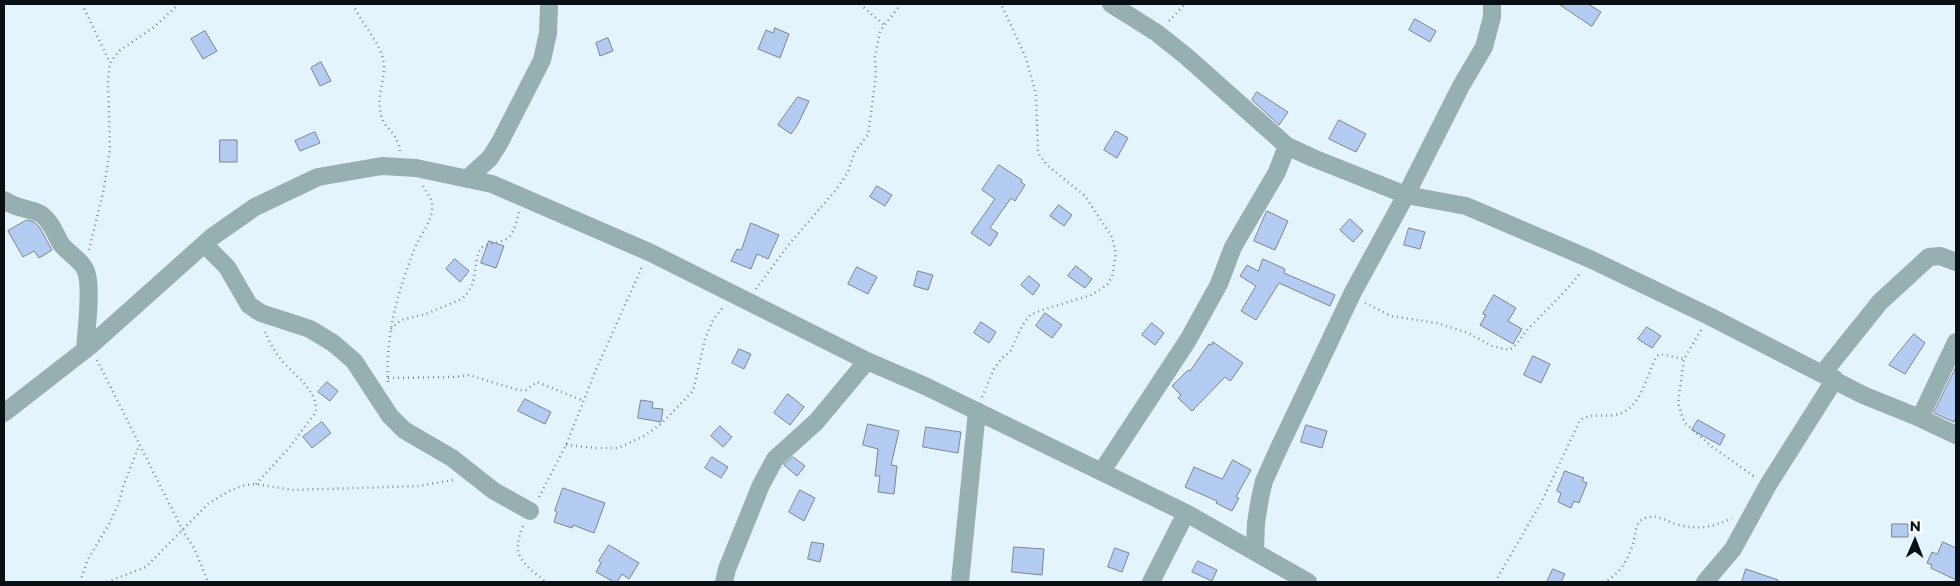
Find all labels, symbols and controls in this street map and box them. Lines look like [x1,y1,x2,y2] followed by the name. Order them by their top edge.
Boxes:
[1890,516,1940,566] north arrow
[1909,517,1921,535] text: N

